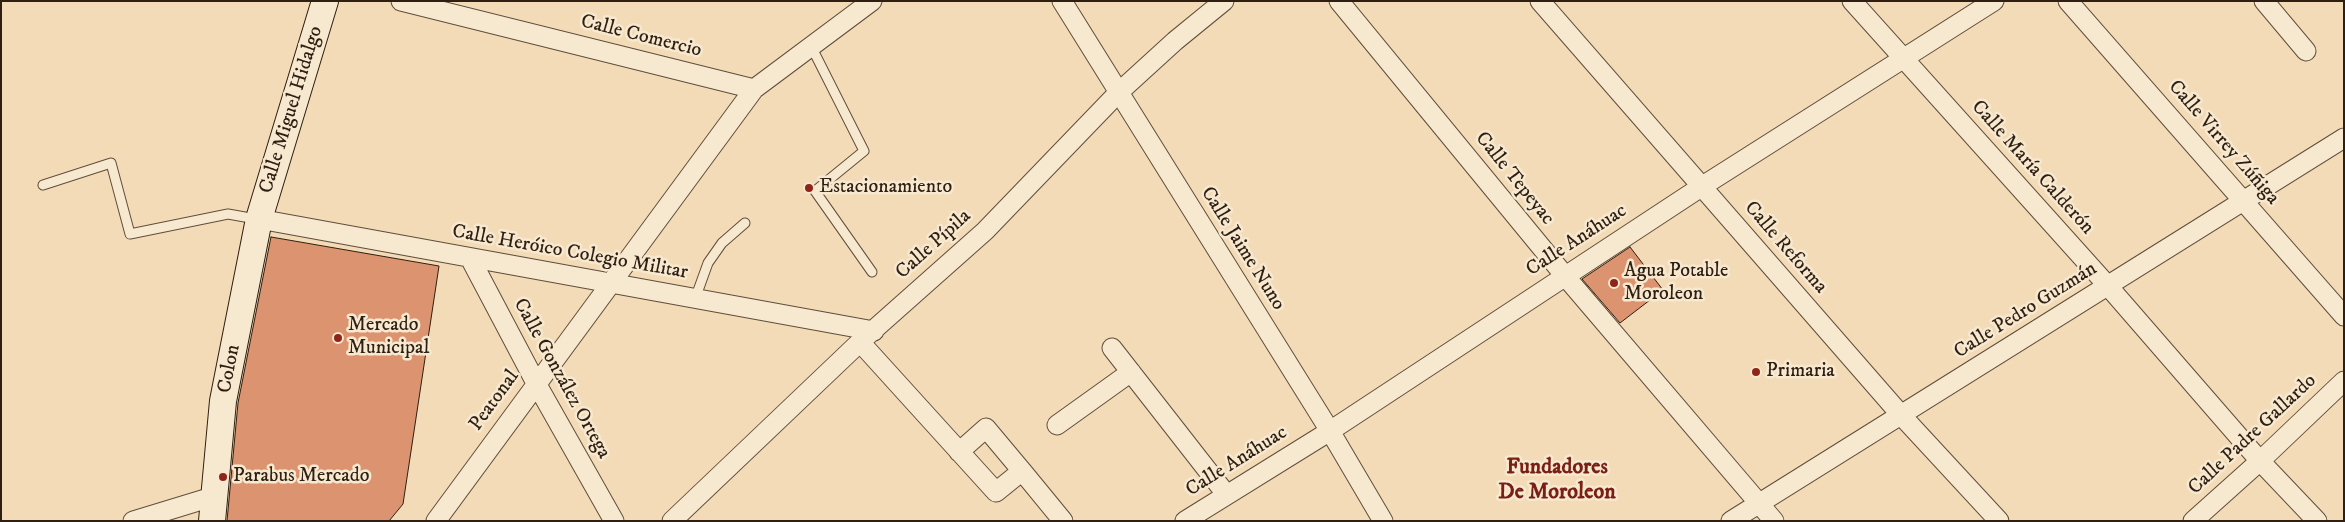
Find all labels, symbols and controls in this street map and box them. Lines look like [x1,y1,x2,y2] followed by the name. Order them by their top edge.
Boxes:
[578,10,704,64] street label: Calle Comercio
[255,23,329,197] street label: Calle Miguel Hidalgo
[2162,76,2284,210] street label: Calle Virrey Zúñiga
[1965,96,2099,240] street label: Calle María Calderón
[1469,128,1559,230] street label: Calle Tepeyac
[819,176,952,200] place label: Estacionamiento
[803,182,815,194] marker: Estacionamiento
[1195,183,1289,315] street label: Calle Jaime Nuno
[1738,197,1832,299] street label: Calle Reforma
[1522,200,1632,282] street label: Calle Anáhuac
[892,205,976,285] street label: Calle Pípila
[450,220,690,286] street label: Calle Heróico Colegio Militar
[1950,257,2102,365] street label: Calle Pedro Guzmán
[1624,260,1728,307] place label: Agua Potable Moroleon
[1608,277,1620,289] marker: Agua Potable Moroleon
[507,295,615,463] street label: Calle González Ortega
[348,314,430,361] place label: Mercado Municipal
[332,332,344,344] marker: Mercado Municipal
[214,343,246,395] street label: Colon
[1766,360,1835,384] place label: Primaria
[465,366,525,436] street label: Peatonal
[1750,366,1762,378] marker: Primaria
[2184,369,2322,501] street label: Calle Padre Gallardo
[1182,421,1292,503] street label: Calle Anáhuac
[1498,455,1616,506] district label: Fundadores De Moroleon
[233,465,370,489] place label: Parabus Mercado
[217,471,229,483] marker: Parabus Mercado

